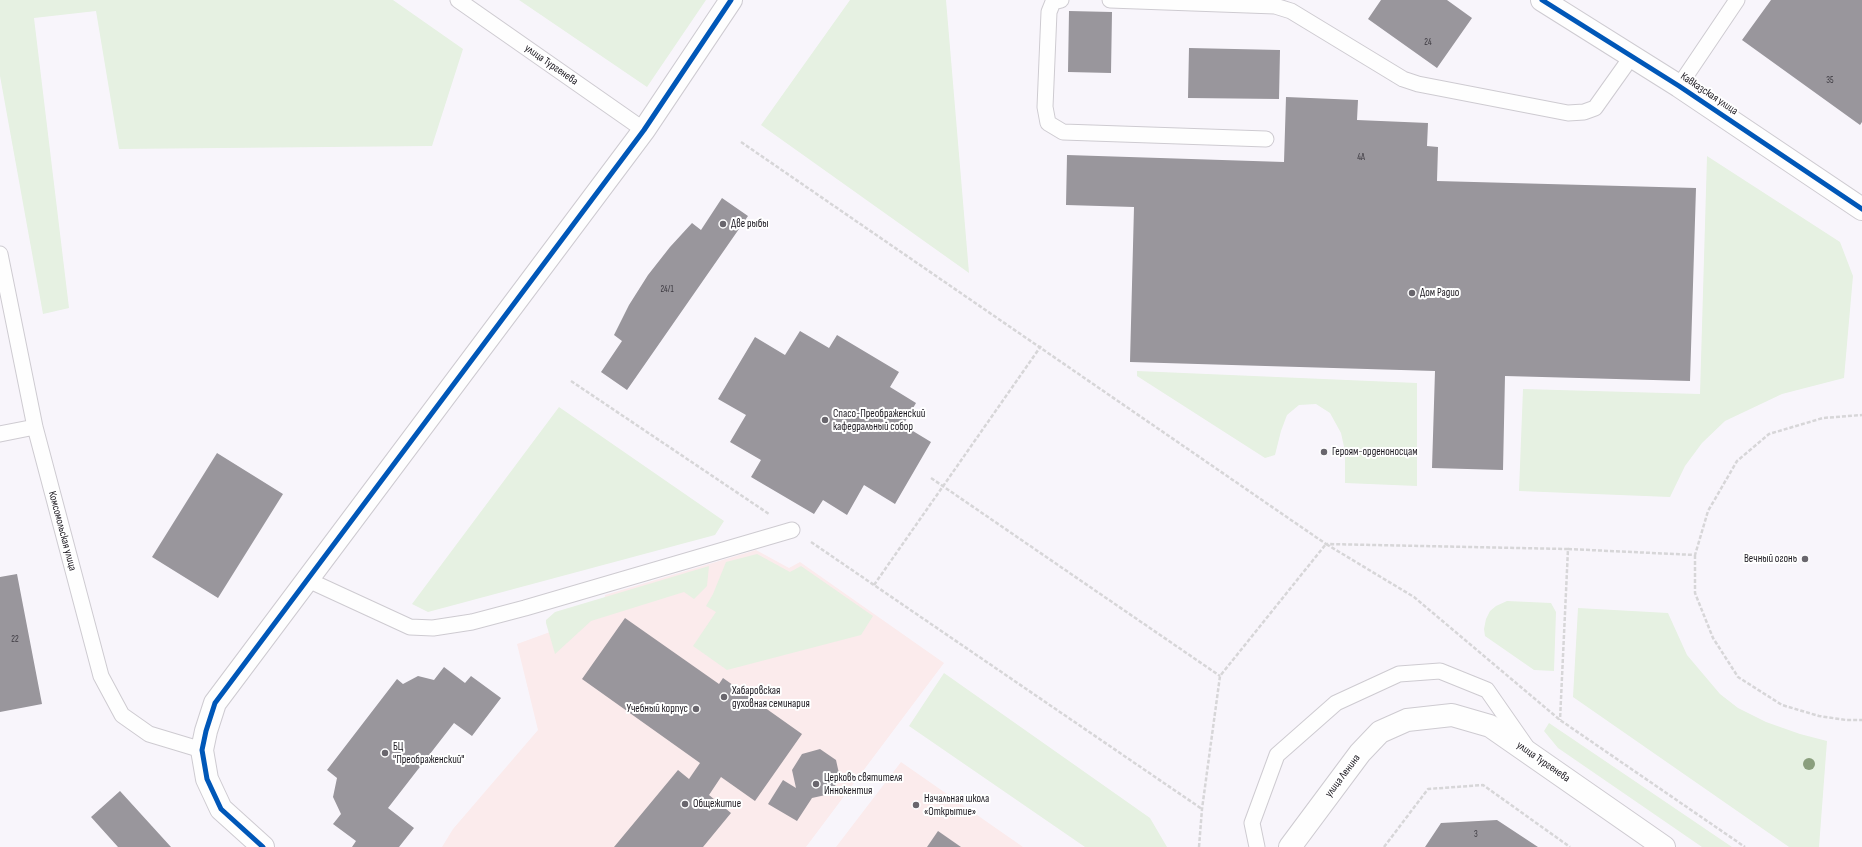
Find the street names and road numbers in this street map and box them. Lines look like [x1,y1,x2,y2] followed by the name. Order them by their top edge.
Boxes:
[522,42,580,88] street label: улица Тургенева
[1678,70,1740,118] street label: Кавказская улица
[45,490,79,572] street label: Комсомольская улица
[1514,739,1572,785] street label: улица Тургенева
[1323,752,1363,800] street label: улица Ленина

